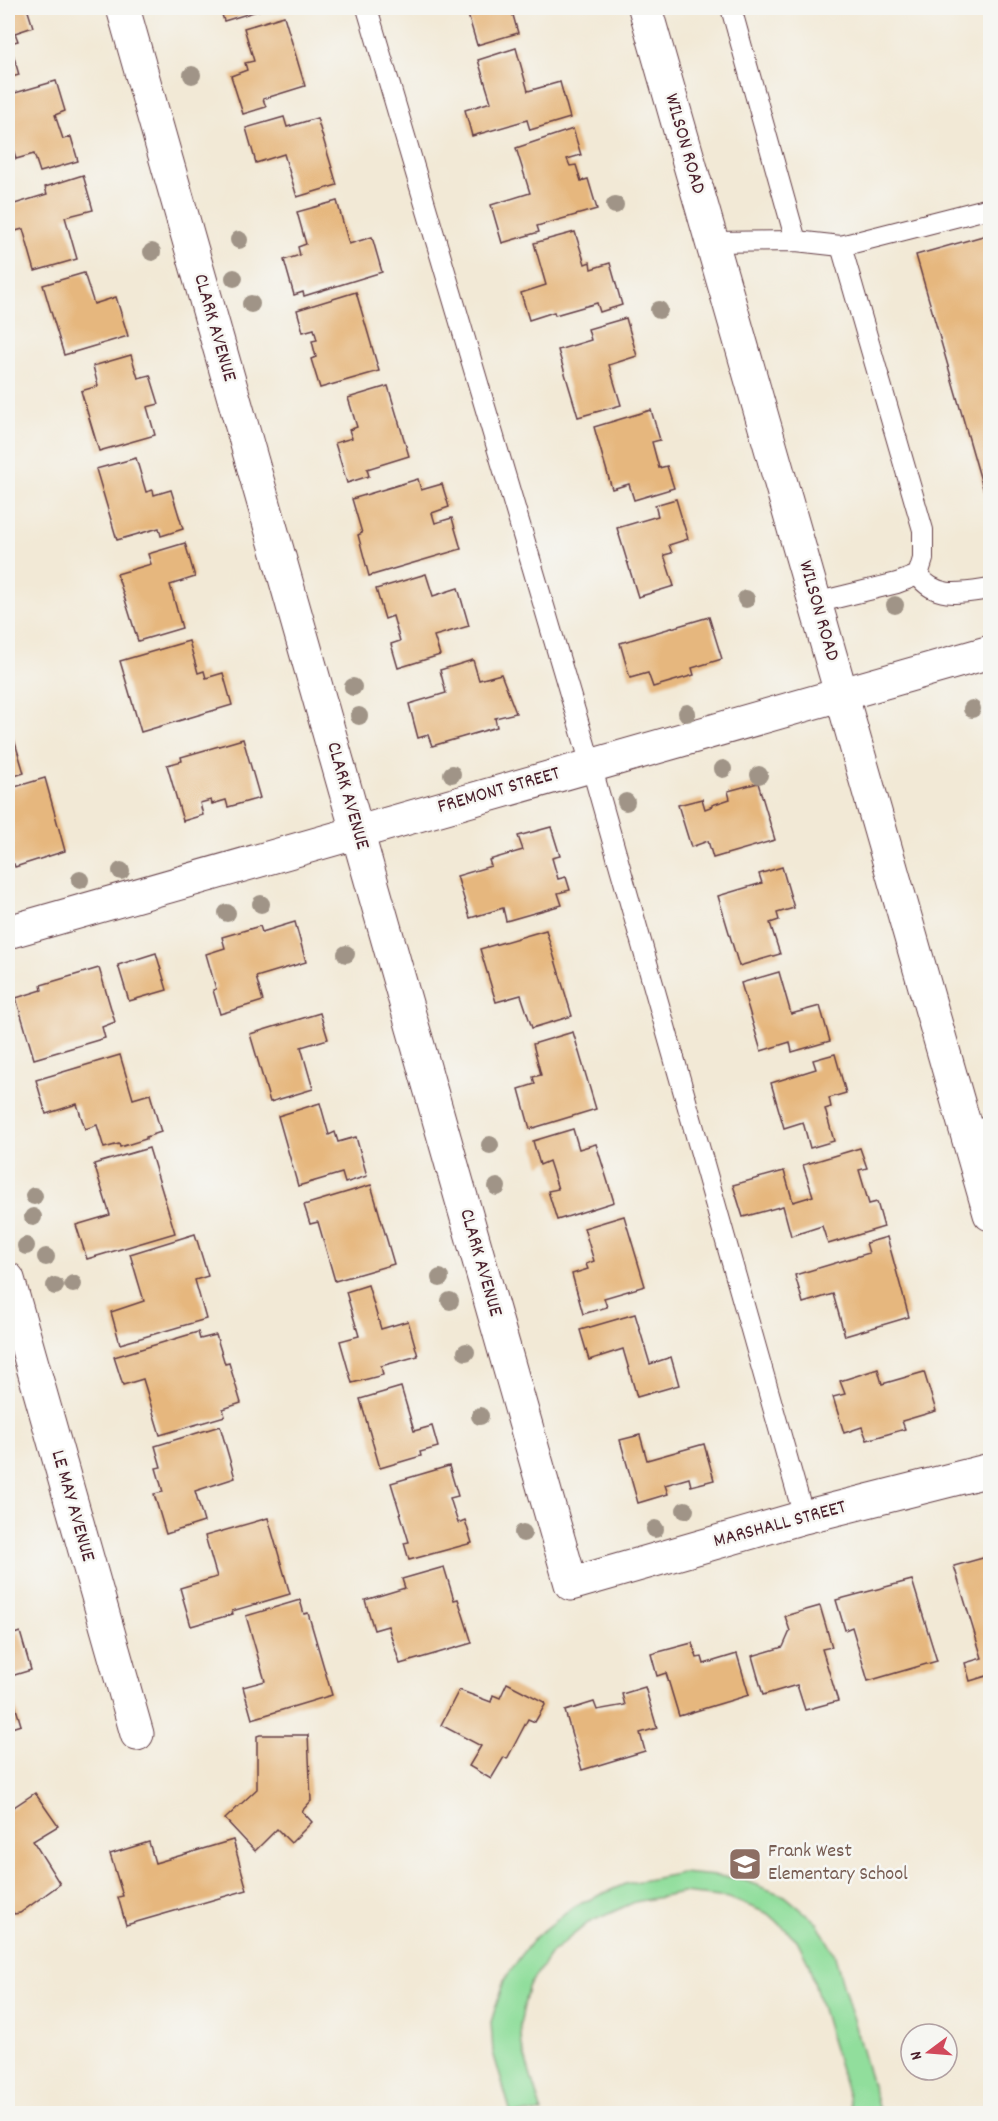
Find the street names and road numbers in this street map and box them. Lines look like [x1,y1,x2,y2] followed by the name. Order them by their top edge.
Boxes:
[656,91,712,197] street label: WILSON ROAD
[185,271,243,385] street label: CLARK AVENUE
[790,558,846,664] street label: WILSON ROAD
[318,739,376,853] street label: CLARK AVENUE
[435,760,563,822] street label: FREMONT STREET
[451,1206,509,1320] street label: CLARK AVENUE
[43,1447,101,1565] street label: LE MAY AVENUE
[711,1494,849,1556] street label: MARSHALL STREET

